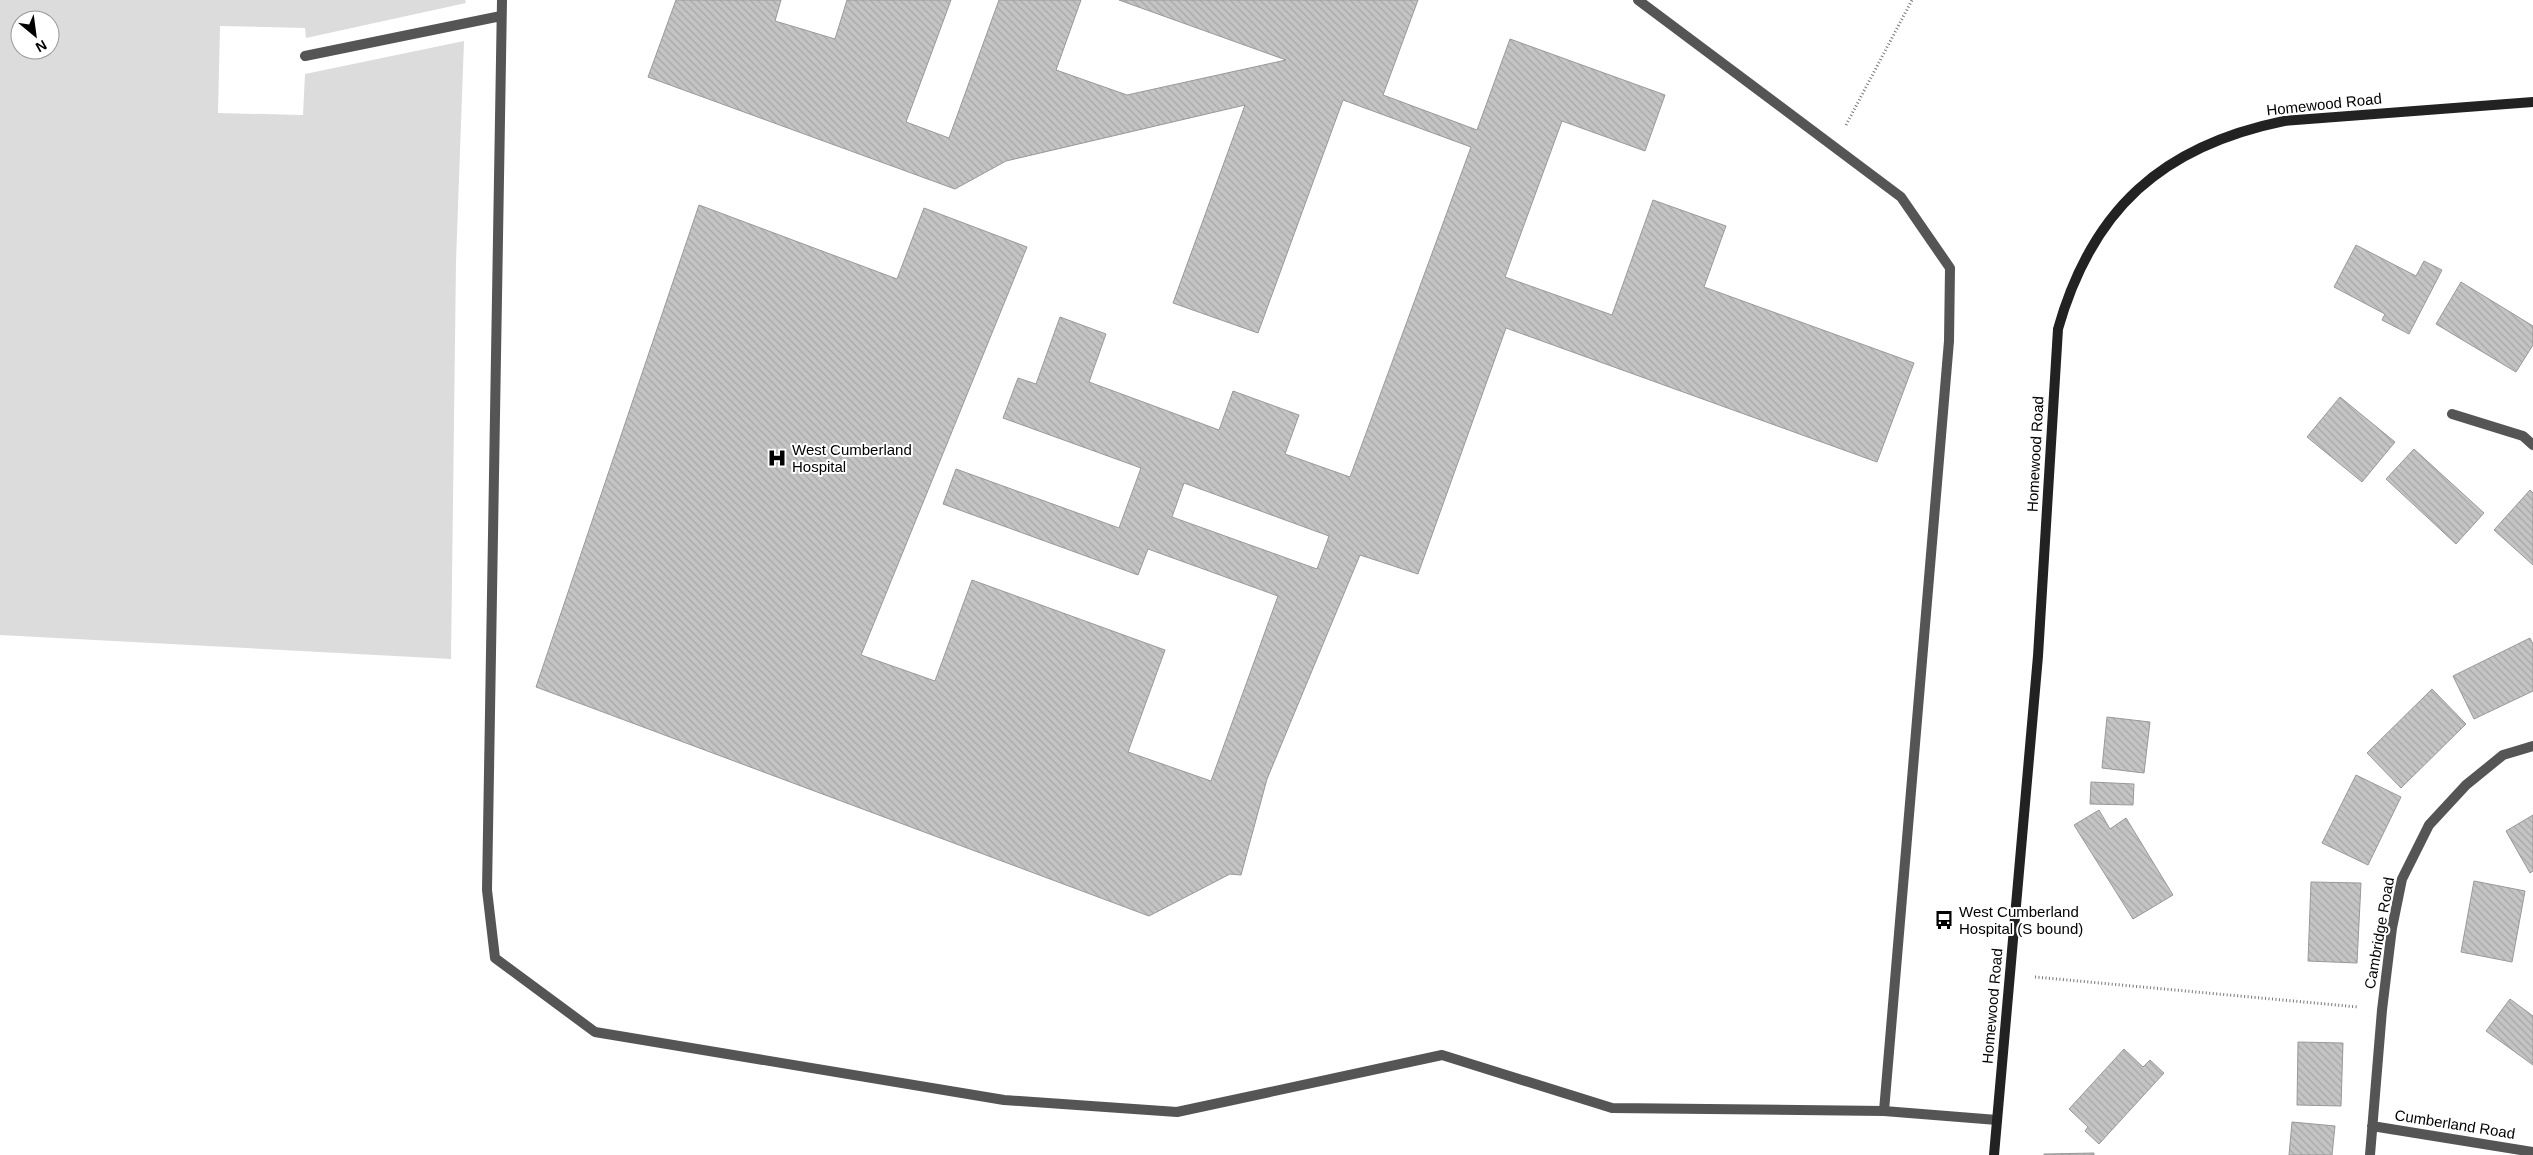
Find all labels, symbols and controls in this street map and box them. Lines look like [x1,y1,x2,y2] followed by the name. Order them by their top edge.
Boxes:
[10,10,60,60] north arrow
[33,37,50,56] text: N
[2265,89,2383,119] street label: Homewood Road
[2023,396,2047,512] street label: Homewood Road
[792,441,912,475] place label: West Cumberland Hospital
[766,447,788,469] hospital icon: West Cumberland Hospital
[2361,876,2397,990] street label: Cambridge Road
[1959,903,2083,937] place label: West Cumberland Hospital (S bound)
[1933,909,1955,931] bus stop icon: West Cumberland Hospital (S bound)
[1978,948,2006,1064] street label: Homewood Road
[2394,1106,2516,1142] street label: Cumberland Road

